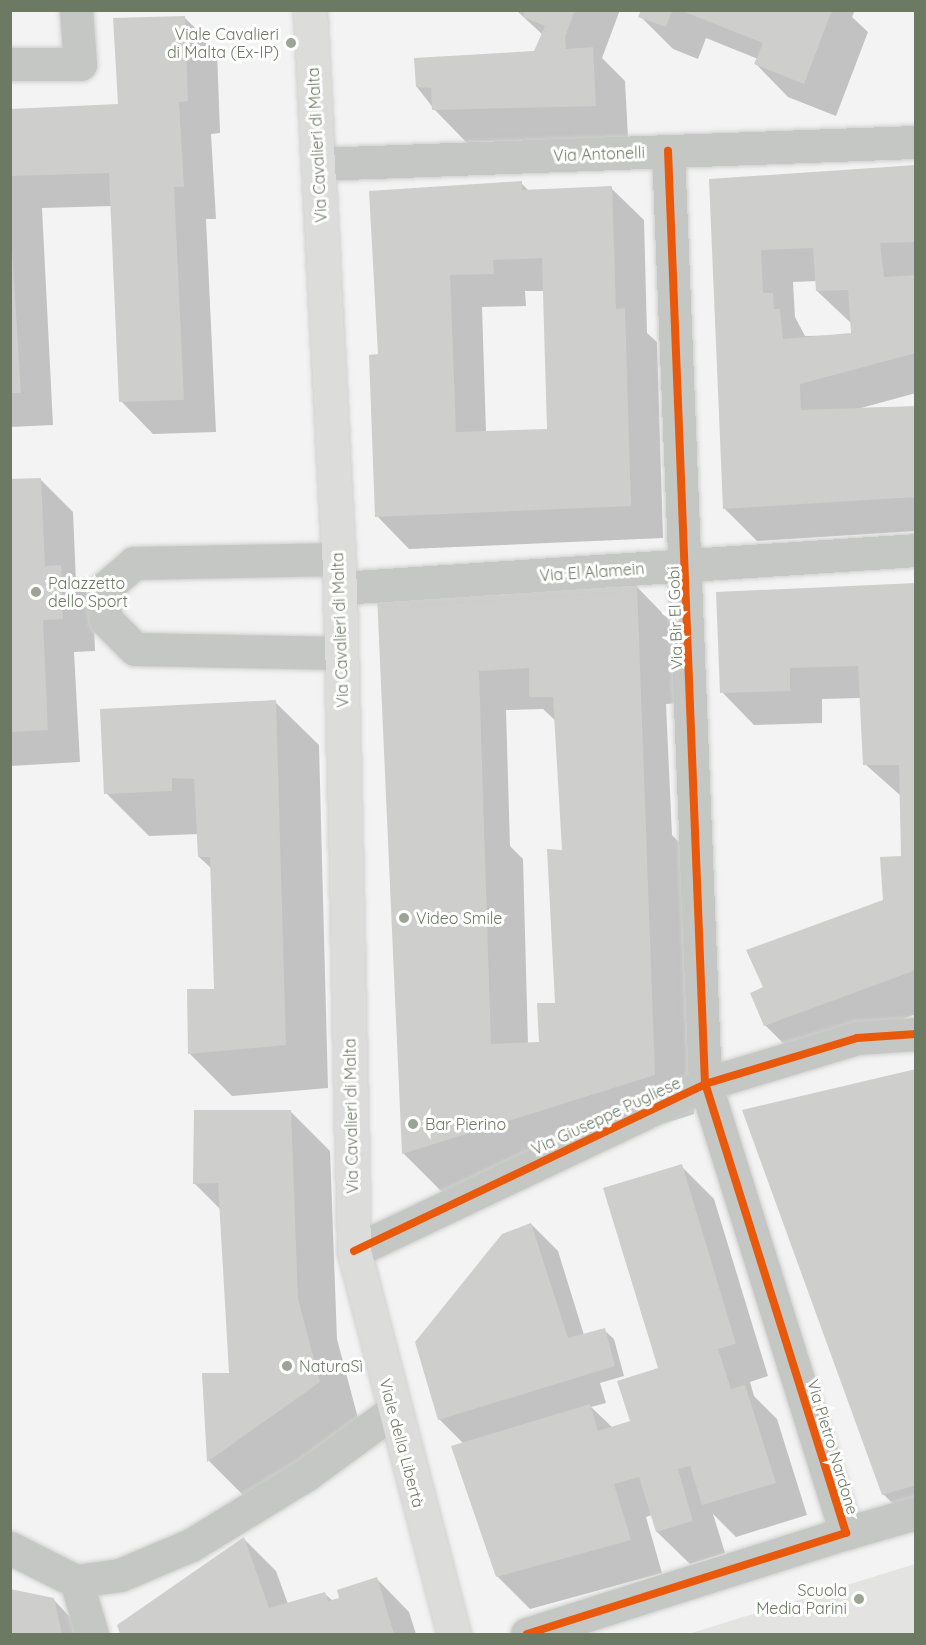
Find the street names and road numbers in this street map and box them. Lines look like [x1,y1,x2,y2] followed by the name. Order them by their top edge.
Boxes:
[303,67,331,223] street label: Via Cavalieri di Malta
[553,143,645,165] street label: Via Antonelli
[328,552,352,708] street label: Via Cavalieri di Malta
[539,559,645,585] street label: Via El Alamein
[664,566,686,670] street label: Via Bir El Gobi
[340,1038,362,1194] street label: Via Cavalieri di Malta
[528,1073,684,1159] street label: Via Giuseppe Pugliese
[376,1376,428,1510] street label: Viale della Libertà
[803,1377,863,1517] street label: Via Pietro Nardone

